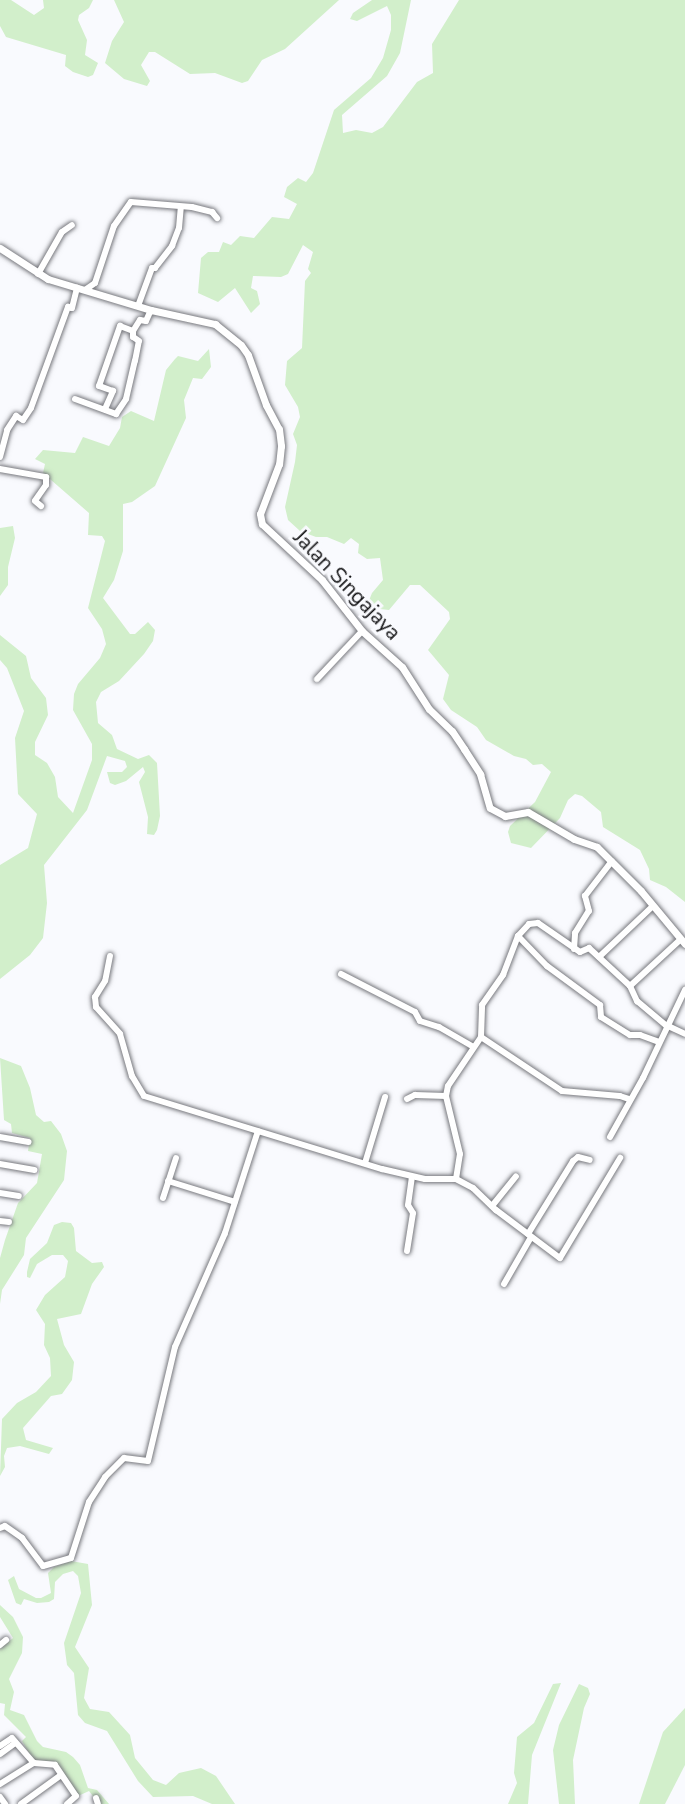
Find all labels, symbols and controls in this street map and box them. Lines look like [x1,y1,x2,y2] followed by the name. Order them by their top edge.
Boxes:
[288,525,406,645] street label: Jalan Singajaya

